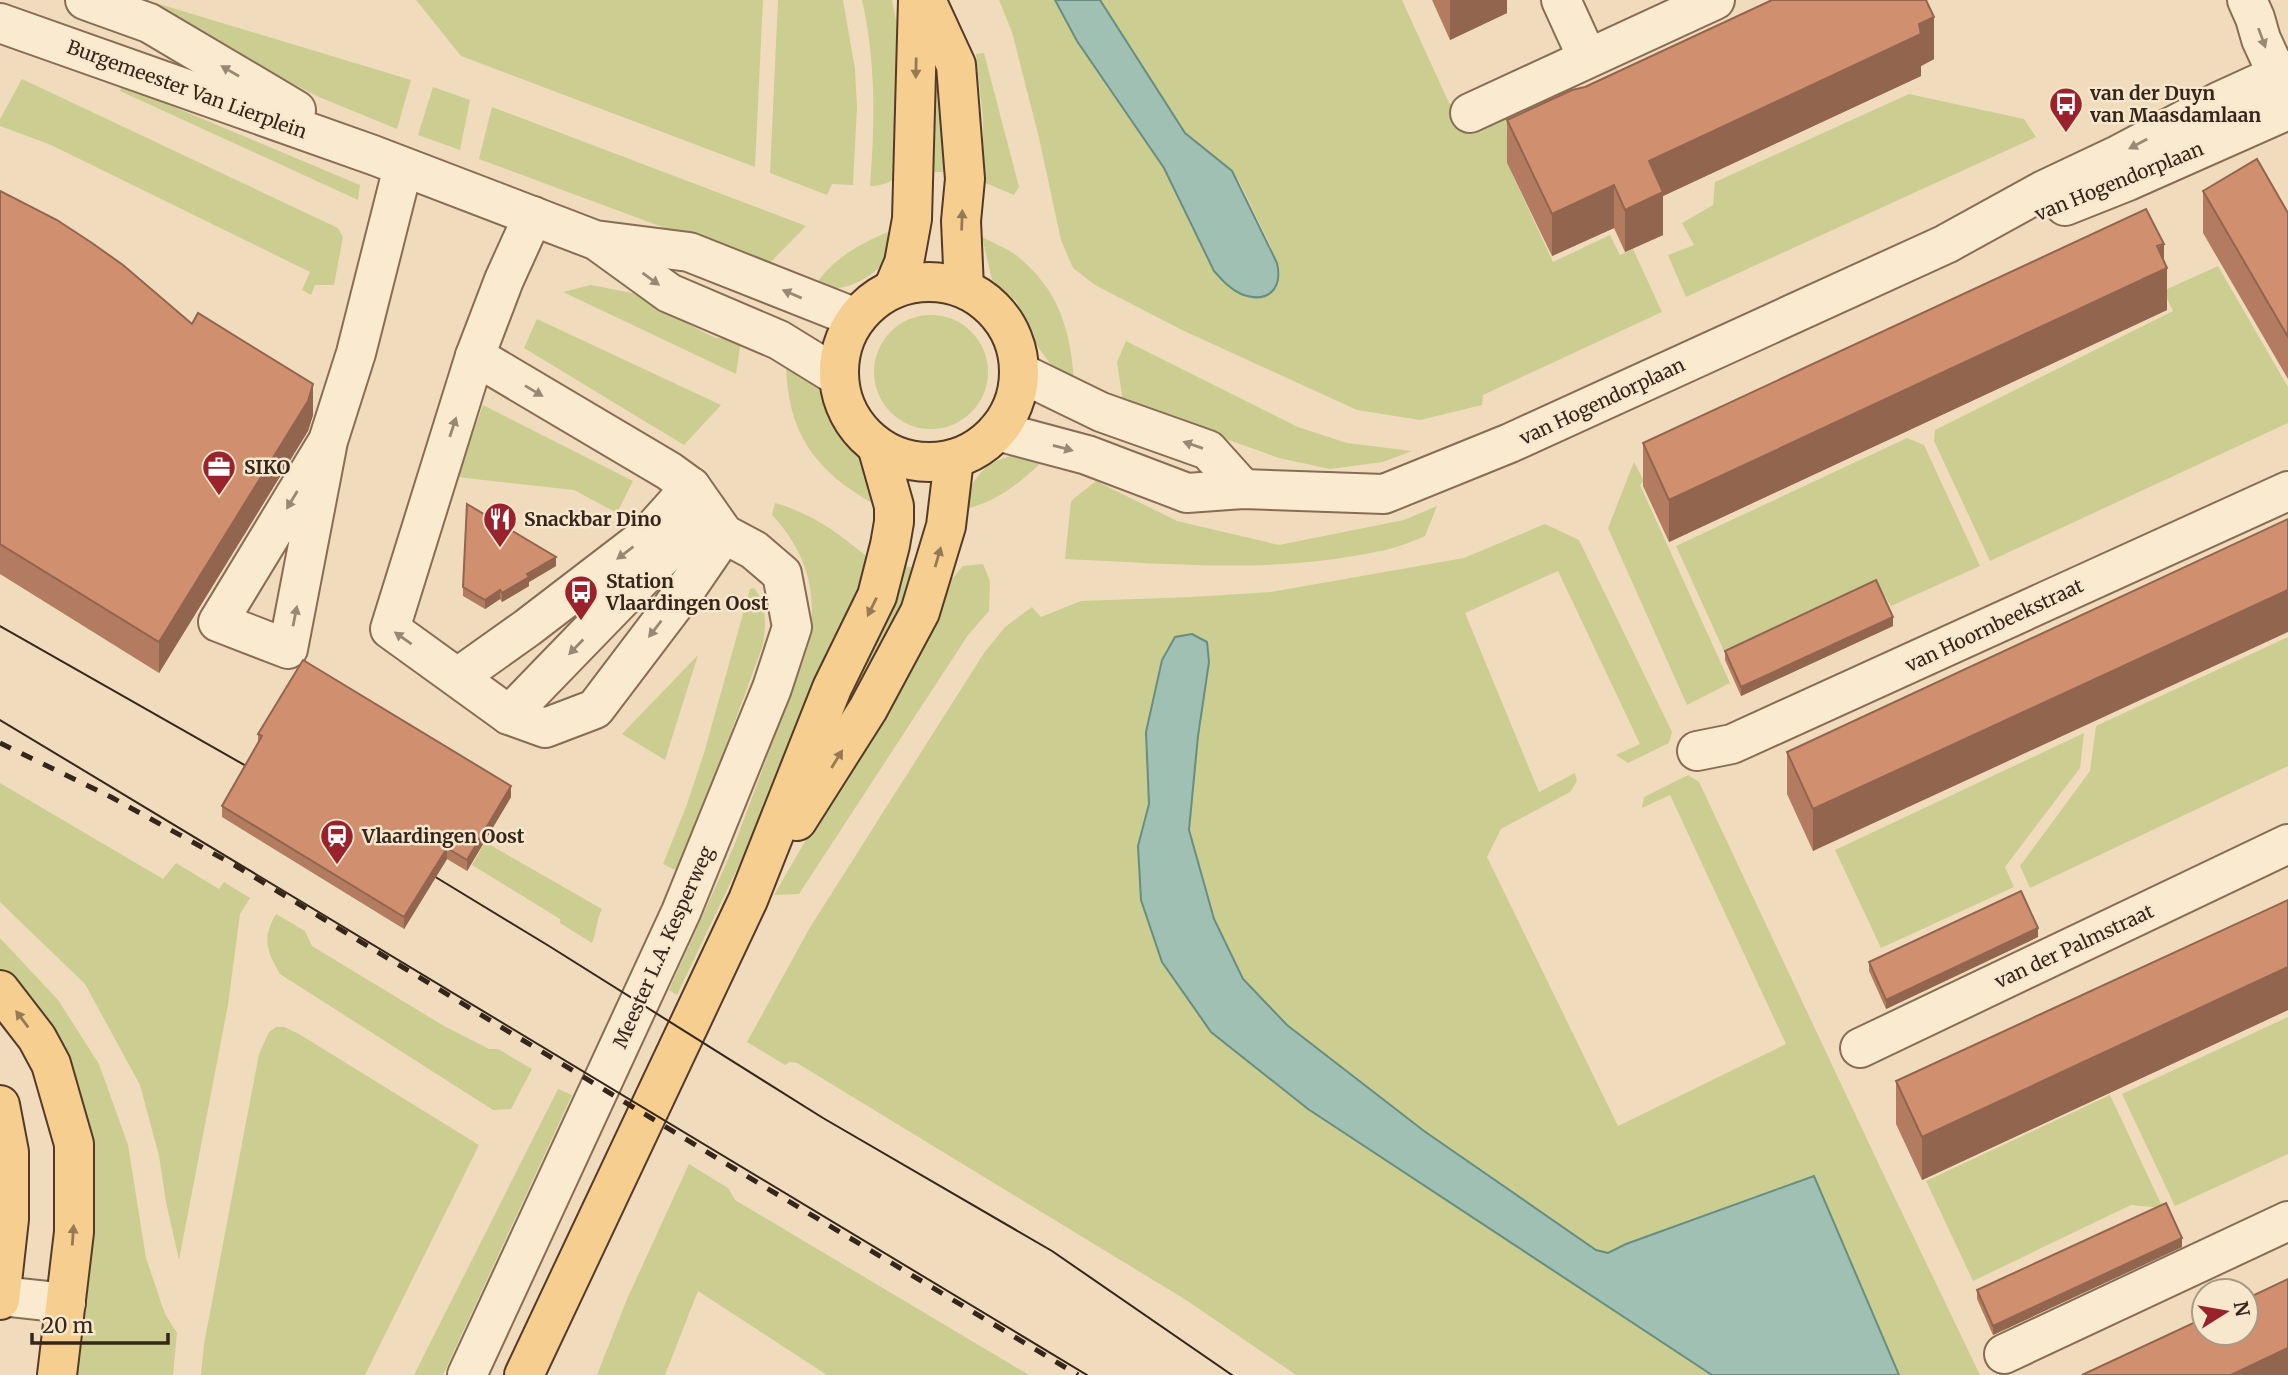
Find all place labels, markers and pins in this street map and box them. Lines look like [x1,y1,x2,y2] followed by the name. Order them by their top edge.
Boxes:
[2089,81,2261,127] place label: van der Duyn van Maasdamlaan
[2047,85,2085,134] bus stop icon: van der Duyn van Maasdamlaan
[200,448,238,497] office icon: SIKO
[244,455,290,479] place label: SIKO
[481,500,519,549] restaurant icon: Snackbar Dino
[524,507,661,531] place label: Snackbar Dino
[605,569,769,615] place label: Station Vlaardingen Oost
[562,573,600,622] bus stop icon: Station Vlaardingen Oost
[318,817,356,866] station icon: Vlaardingen Oost
[361,824,525,848] place label: Vlaardingen Oost

